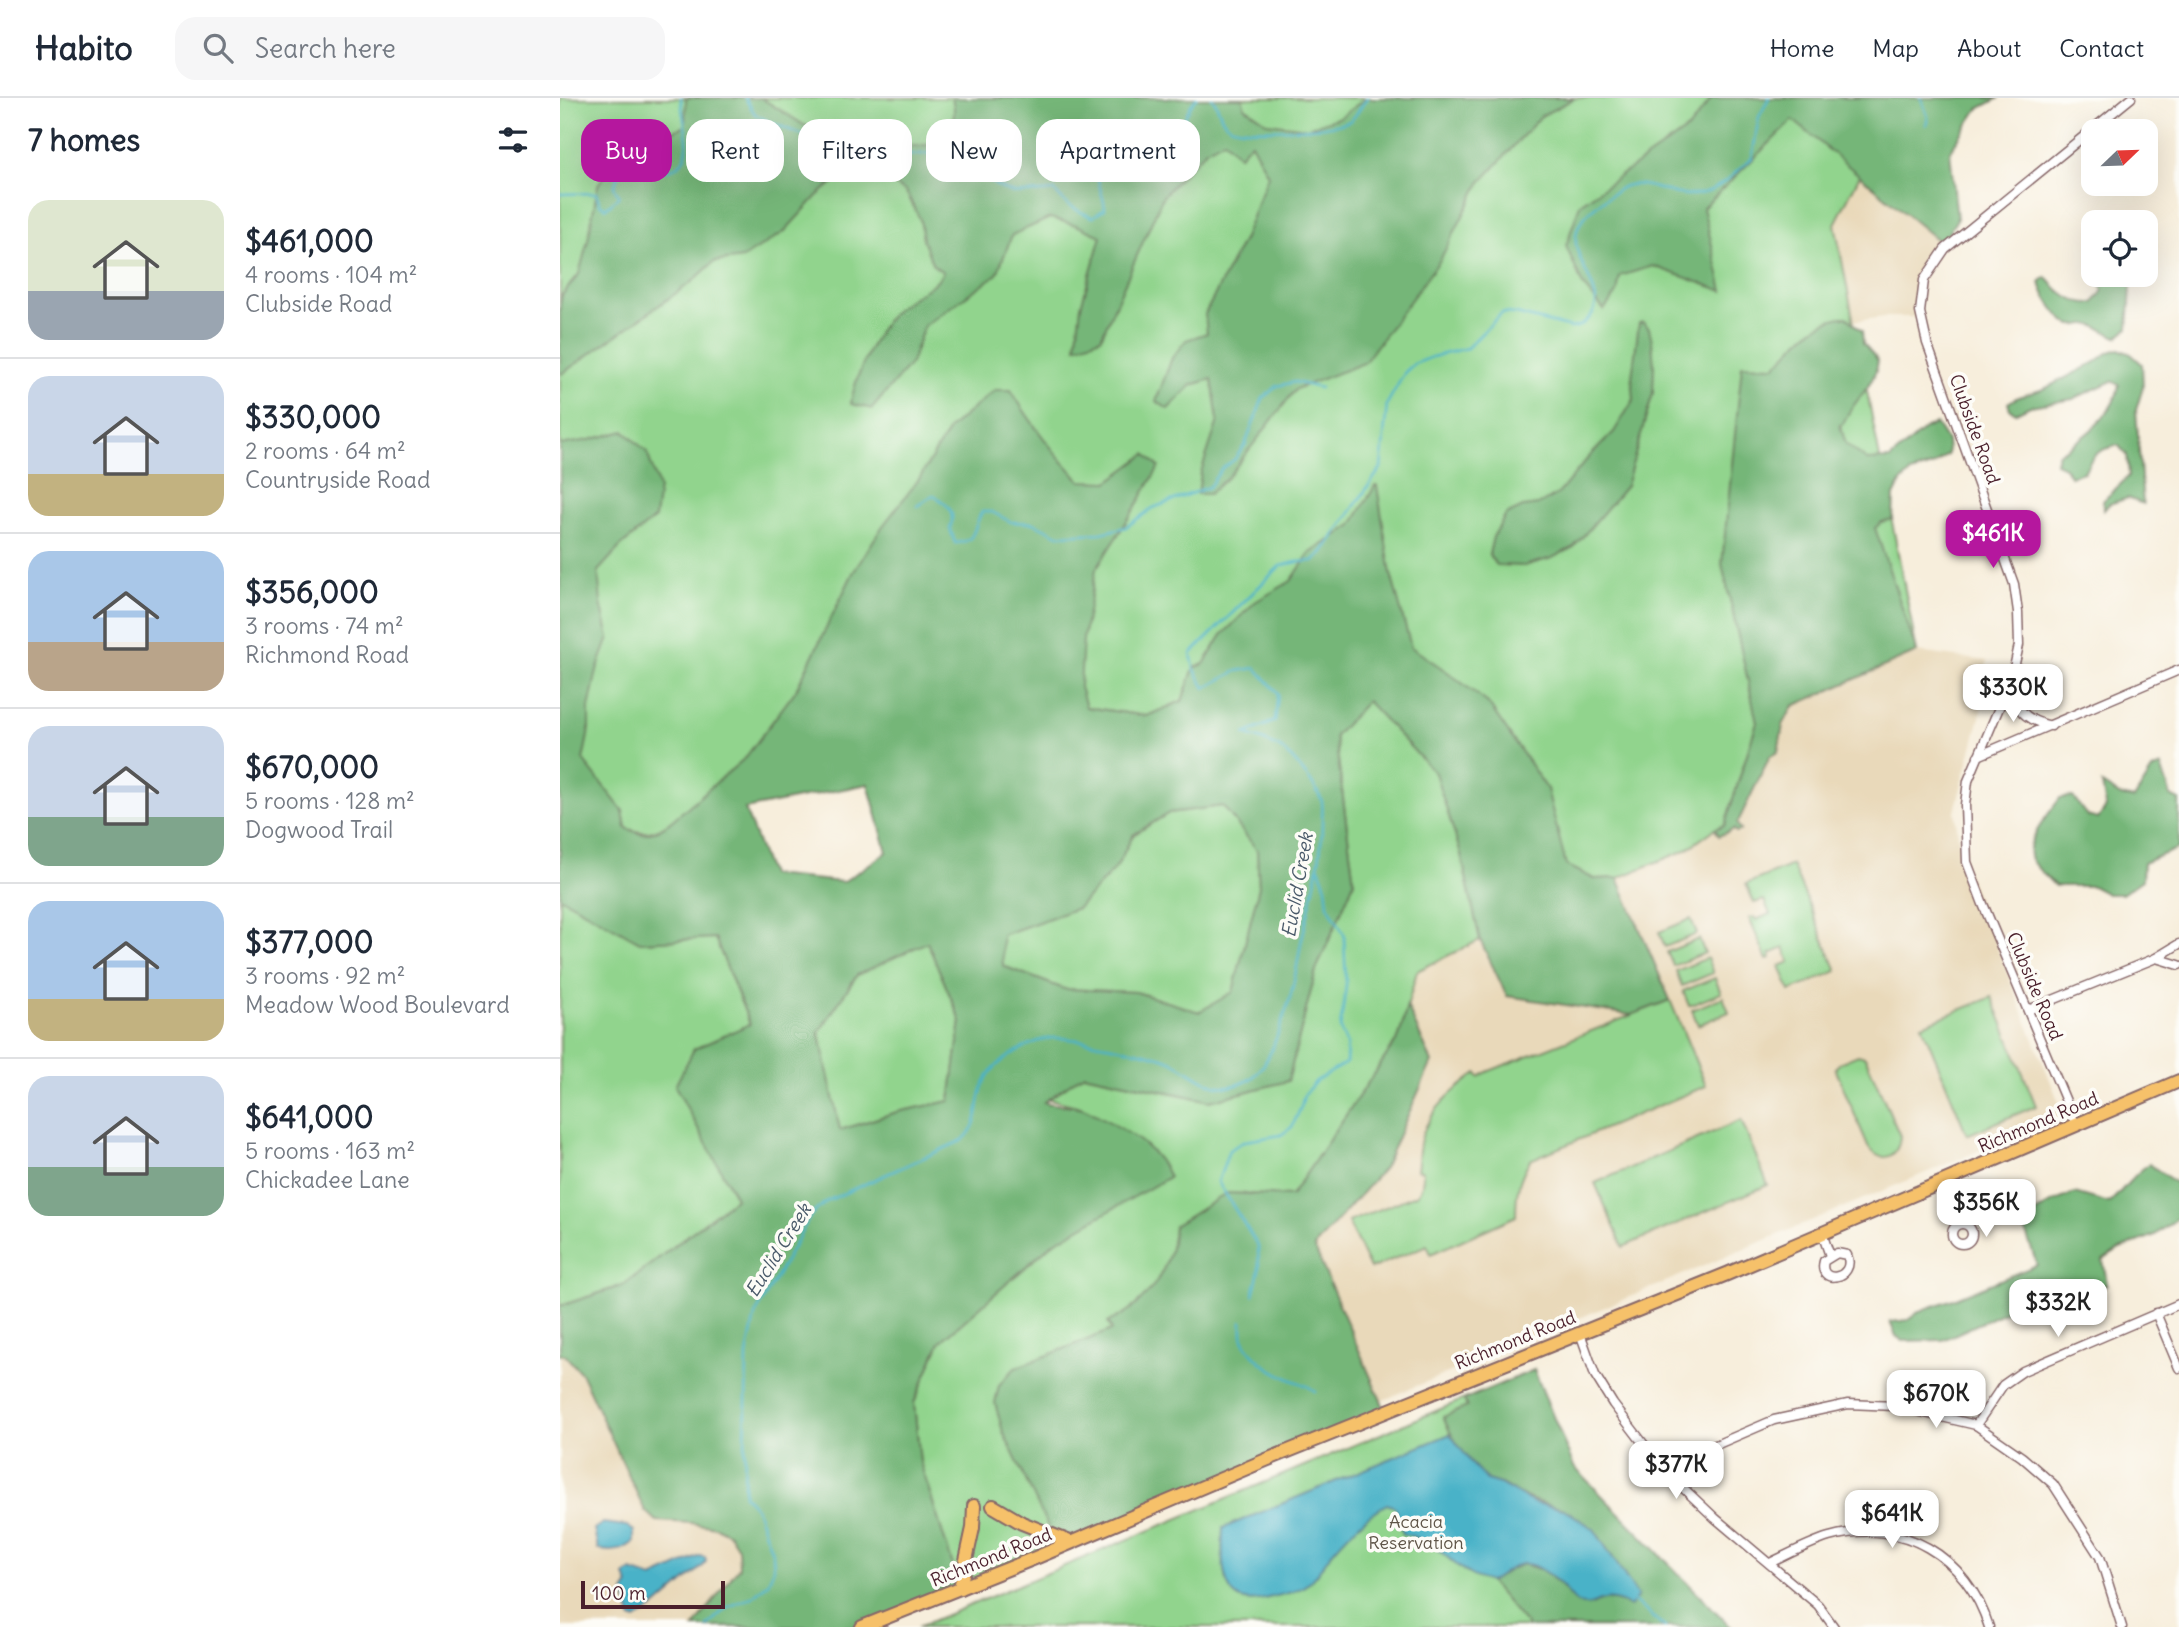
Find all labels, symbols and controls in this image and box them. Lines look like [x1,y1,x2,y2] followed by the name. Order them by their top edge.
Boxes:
[175,17,665,80] search box
[35,27,133,69] text: Habito
[199,29,237,67] icon: search
[255,32,396,65] text: Search here
[1770,33,1834,63] text: Home
[1872,33,1919,63] text: Map
[1957,33,2021,63] text: About
[2059,33,2144,63] text: Contact
[581,119,672,182] chip: Buy
[686,119,784,182] chip: Rent
[798,119,912,182] chip: Filters
[926,119,1022,182] chip: New
[1036,119,1200,182] chip: Apartment
[2081,119,2158,196] north arrow
[2081,119,2158,287] map controls
[28,121,140,159] text: 7 homes
[494,121,532,159] icon: filters
[2081,210,2158,287] button: locate
[245,222,374,260] text: $461,000
[84,228,168,312] icon: home
[245,260,417,289] text: 4 rooms · 104 m²
[245,289,392,318] text: Clubside Road
[1944,371,2006,487] street label: Clubside Road
[245,398,381,436] text: $330,000
[84,404,168,488] icon: home
[245,436,406,465] text: 2 rooms · 64 m²
[245,465,430,494] text: Countryside Road
[1944,510,2042,570] pin: $461K
[1962,518,2024,547] text: $461K
[245,573,379,611] text: $356,000
[84,579,168,663] icon: home
[245,611,404,640] text: 3 rooms · 74 m²
[245,640,409,669] text: Richmond Road
[1964,664,2062,724] pin: $330K
[1979,672,2047,701] text: $330K
[245,748,379,786] text: $670,000
[84,754,168,838] icon: home
[245,786,415,815] text: 5 rooms · 128 m²
[245,815,393,844] text: Dogwood Trail
[1276,830,1318,939] water label: Euclid Creek
[245,923,374,961] text: $377,000
[2002,928,2068,1044] street label: Clubside Road
[84,929,168,1013] icon: home
[245,961,405,990] text: 3 rooms · 92 m²
[245,990,510,1019] text: Meadow Wood Boulevard
[1974,1086,2102,1158] street label: Richmond Road
[245,1098,373,1136] text: $641,000
[84,1104,168,1188] icon: home
[245,1136,415,1165] text: 5 rooms · 163 m²
[245,1165,410,1194] text: Chickadee Lane
[1937,1180,2035,1239] pin: $356K
[1953,1187,2019,1216] text: $356K
[740,1198,817,1301] water label: Euclid Creek
[2009,1280,2107,1339] pin: $332K
[2025,1287,2091,1316] text: $332K
[1451,1305,1579,1375] street label: Richmond Road
[1887,1370,1985,1430] pin: $670K
[1903,1378,1969,1407] text: $670K
[1627,1442,1725,1501] pin: $377K
[1645,1449,1707,1478] text: $377K
[1843,1490,1941,1550] pin: $641K
[1861,1498,1923,1527] text: $641K
[1368,1510,1464,1554] park label: Acacia Reservation
[927,1522,1055,1592] street label: Richmond Road
[581,1578,724,1610] scale bar
[592,1581,646,1605] text: 100 m

